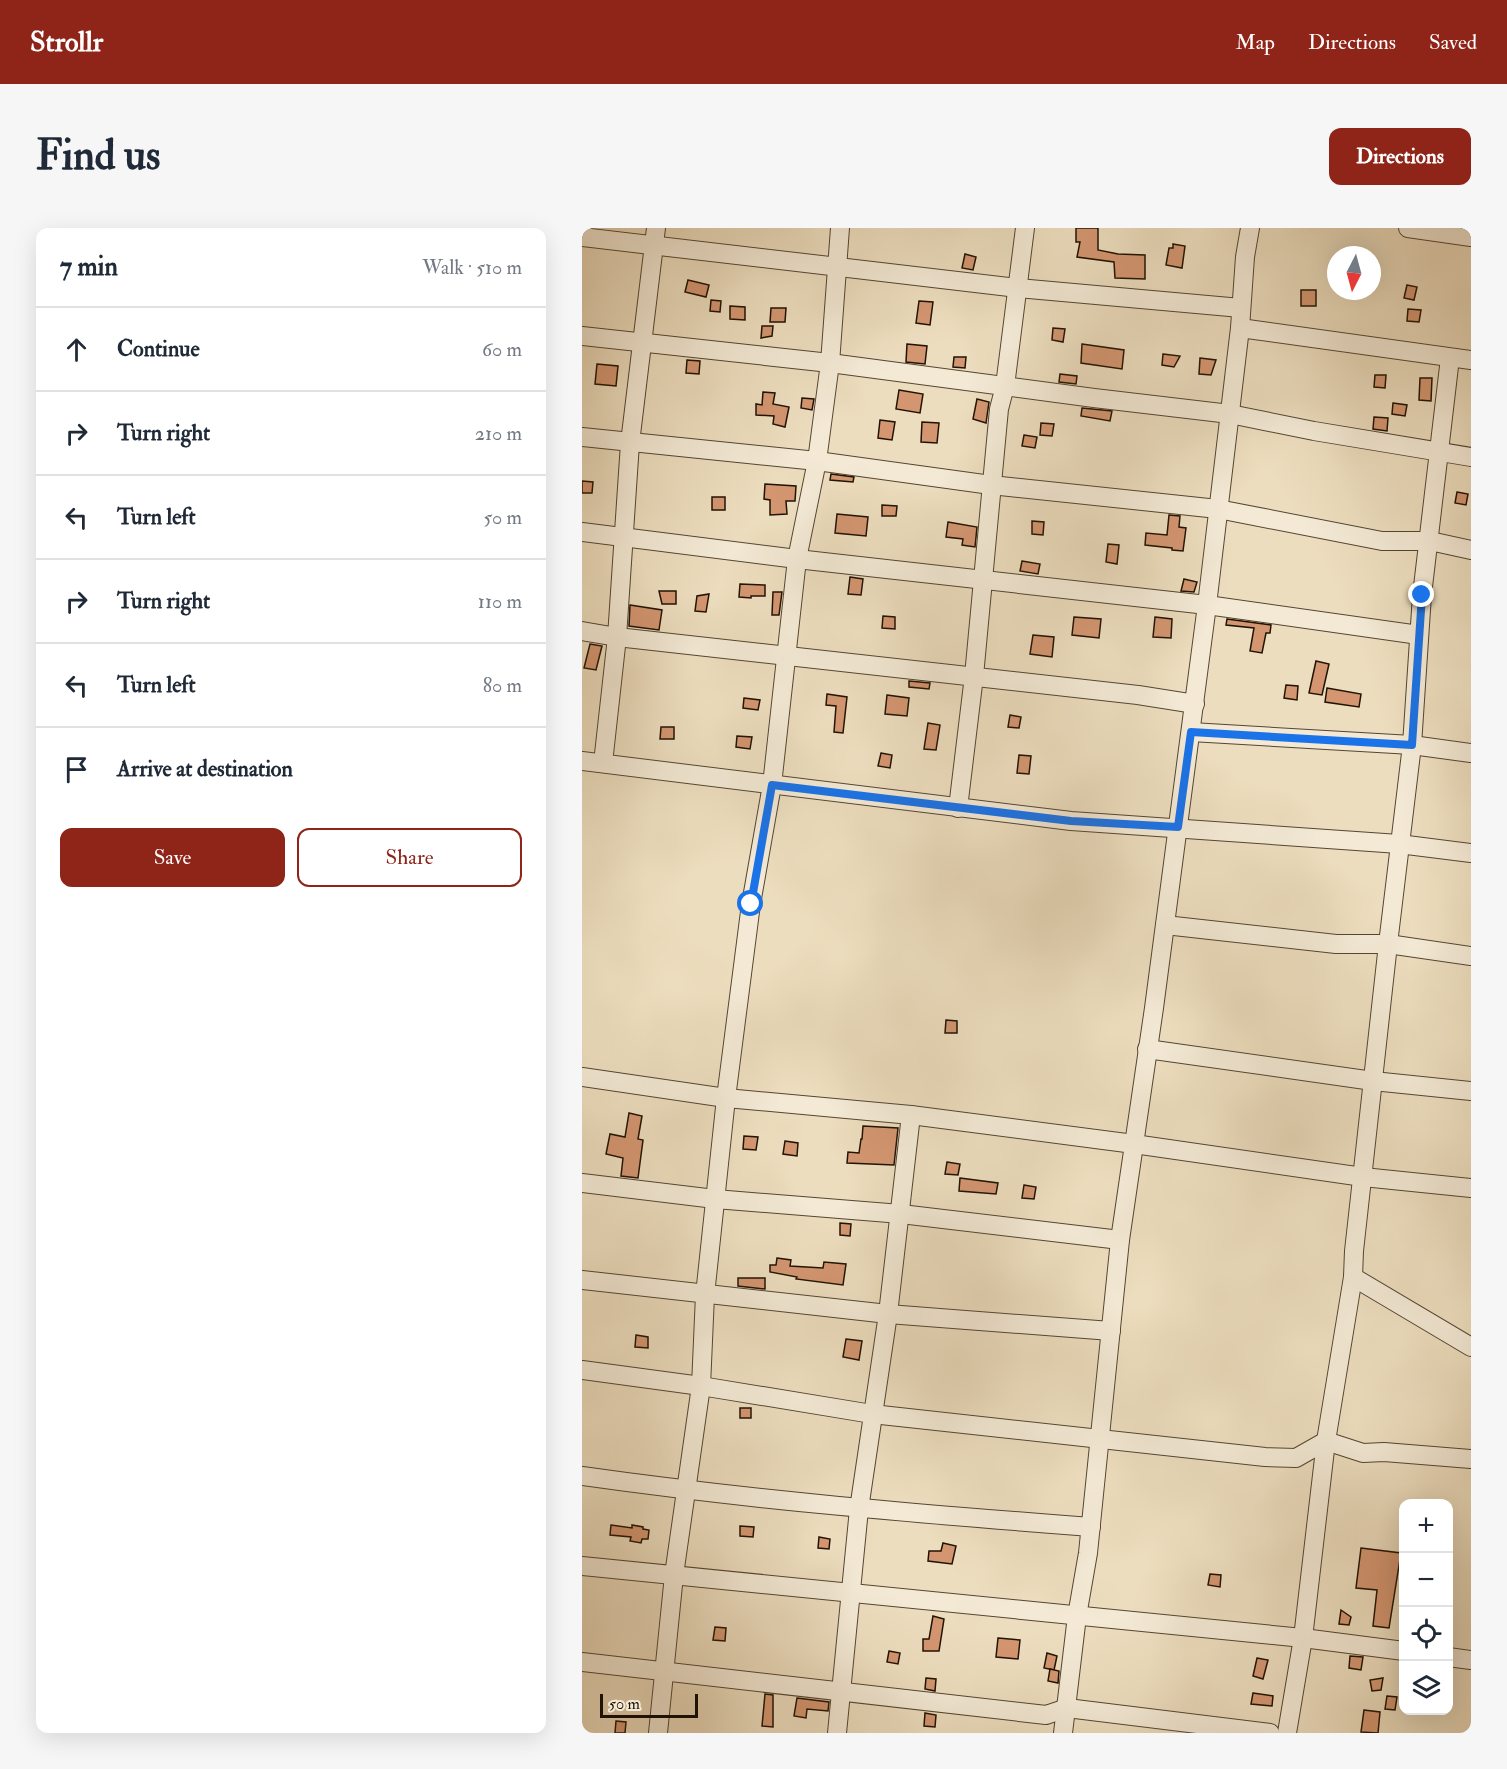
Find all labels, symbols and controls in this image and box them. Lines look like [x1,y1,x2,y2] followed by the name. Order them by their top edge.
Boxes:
[30,25,103,60] text: Strollr
[1235,29,1275,56] text: Map
[1308,29,1396,56] text: Directions
[1429,29,1477,56] text: Saved
[1329,128,1471,185] button: Directions
[36,130,160,182] text: Find us
[1327,246,1381,300] north arrow
[60,251,118,283] text: 7 min
[422,255,522,280] text: Walk · 510 m
[60,333,93,366] icon: ahead
[117,335,200,363] text: Continue
[482,337,522,362] text: 60 m
[60,417,93,450] icon: right
[117,419,210,447] text: Turn right
[475,421,522,446] text: 210 m
[60,501,93,534] icon: left
[117,503,196,531] text: Turn left
[483,505,522,530] text: 50 m
[1408,581,1434,607] route end
[60,585,93,618] icon: right
[117,587,210,615] text: Turn right
[478,589,522,614] text: 110 m
[60,669,93,702] icon: left
[117,671,196,699] text: Turn left
[483,673,522,698] text: 80 m
[60,753,93,786] icon: arrive
[117,755,293,783] text: Arrive at destination
[60,828,285,887] button: Save
[297,828,522,887] button: Share
[737,890,763,916] route start
[1399,1499,1453,1715] map controls
[1399,1499,1453,1553] button: +
[1399,1553,1453,1607] button: −
[1399,1607,1453,1661] button: locate
[1399,1661,1453,1715] button: layers
[600,1691,698,1718] scale bar
[609,1694,640,1714] text: 50 m

